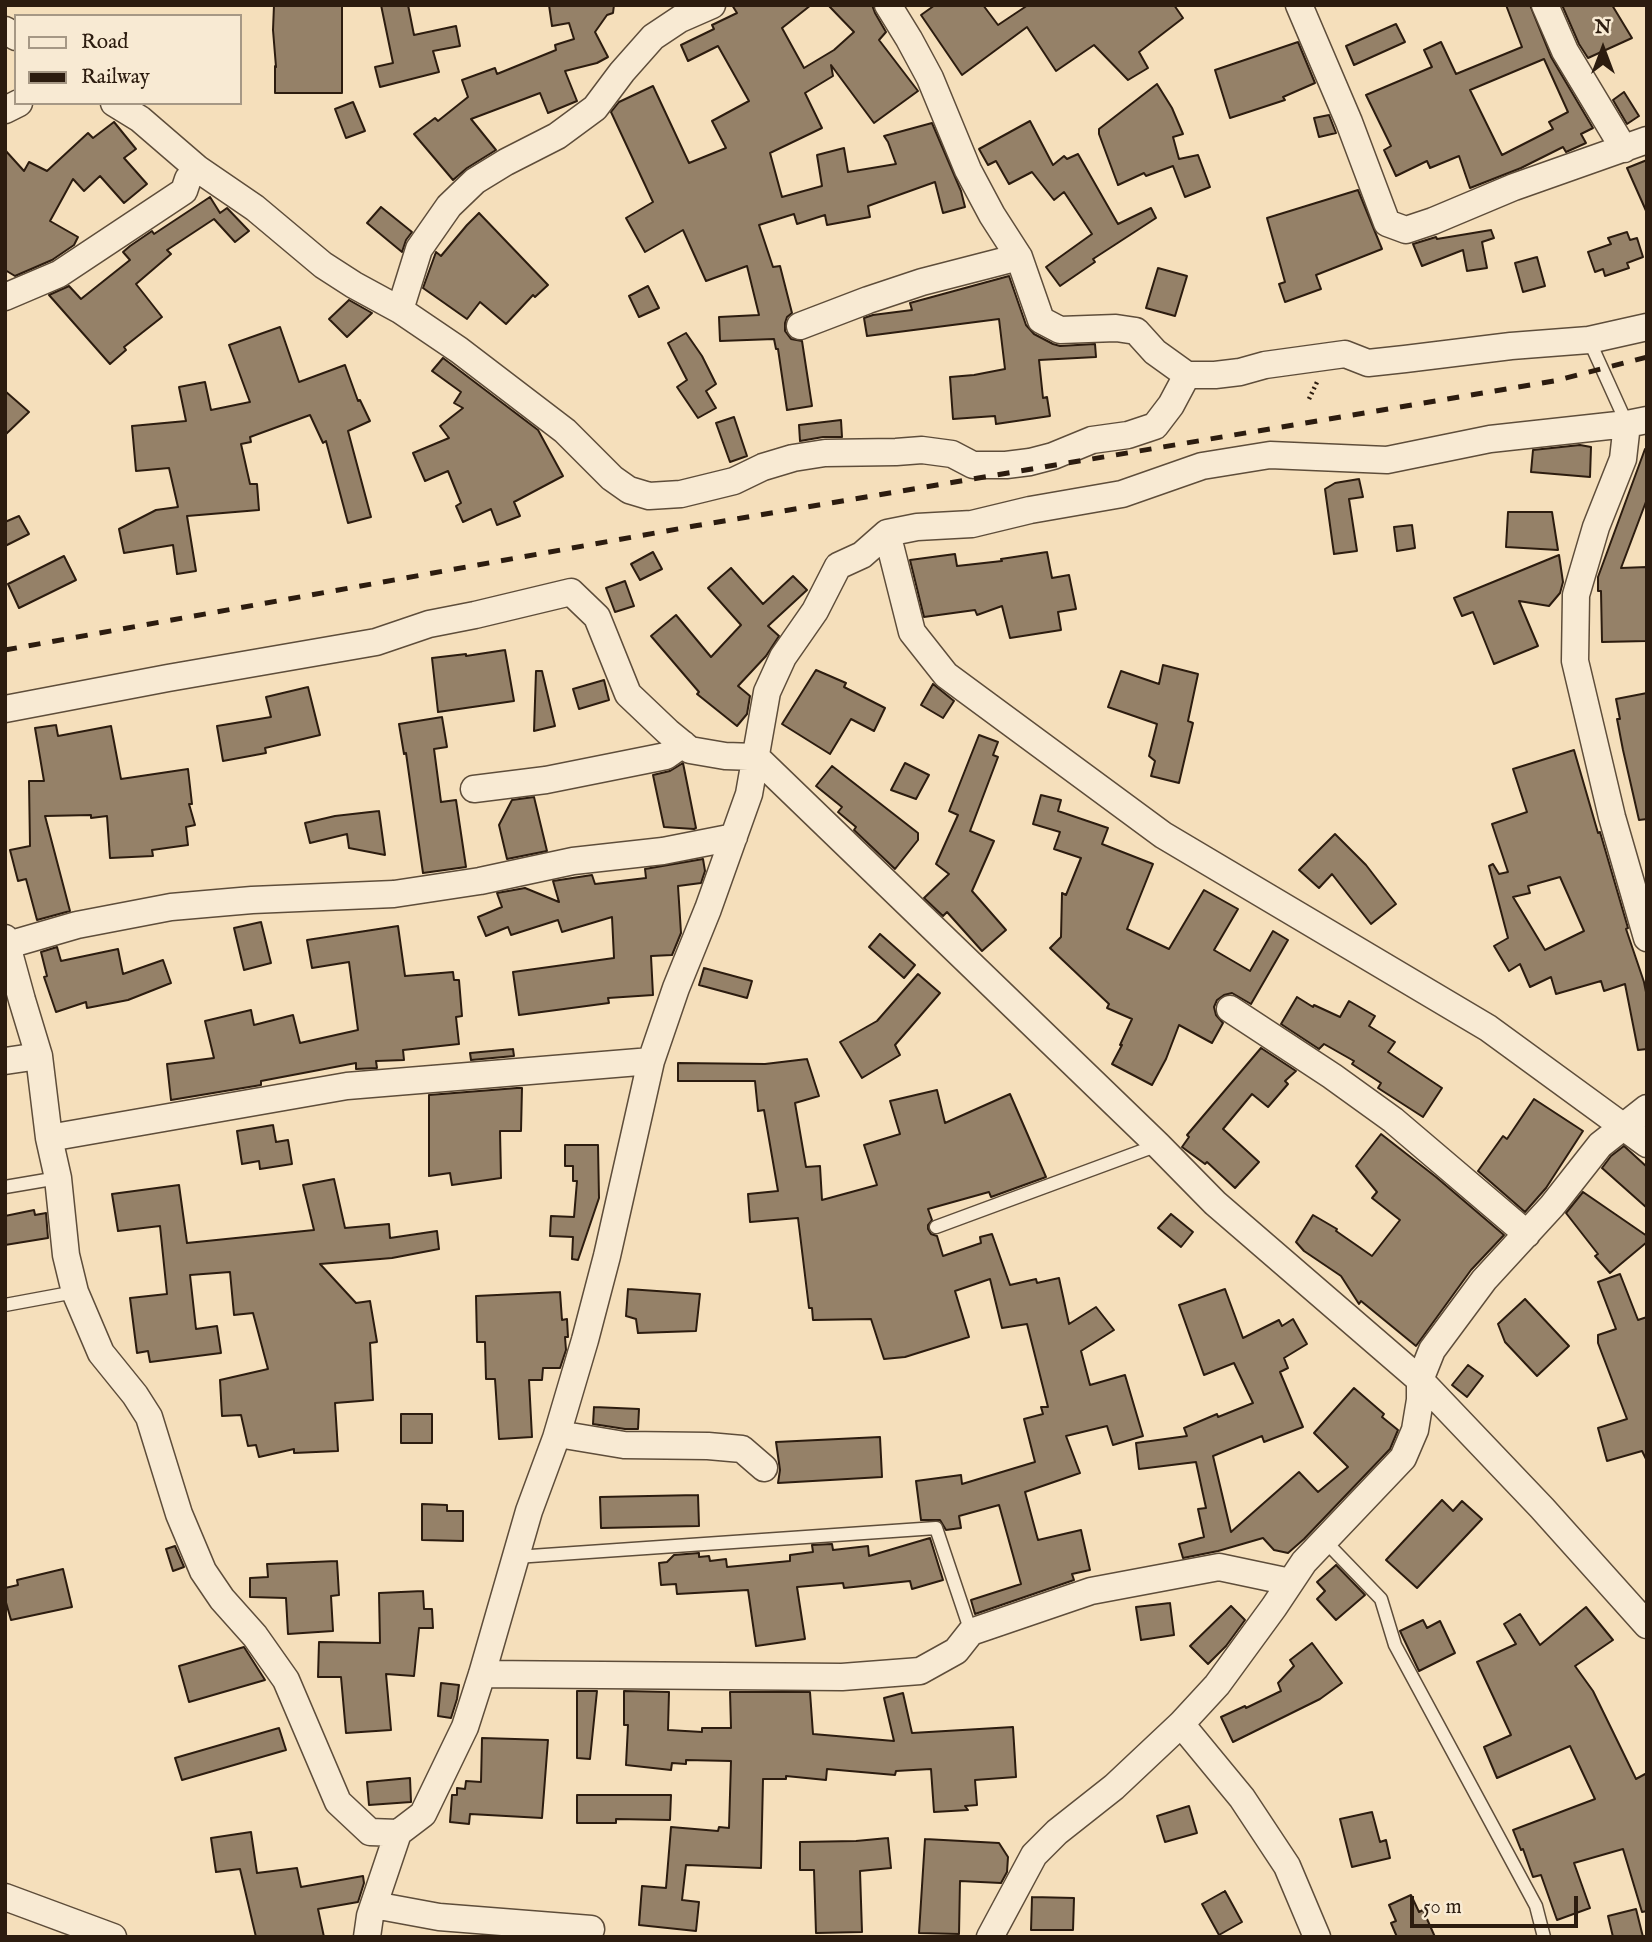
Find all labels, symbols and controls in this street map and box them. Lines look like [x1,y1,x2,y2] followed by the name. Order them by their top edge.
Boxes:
[14,14,242,105] legend
[1568,14,1638,84] north arrow
[1595,16,1611,40] text: N
[81,29,128,56] text: Road
[81,64,150,91] text: Railway
[1414,1882,1582,1926] scale bar
[1423,1894,1462,1921] text: 50 m

